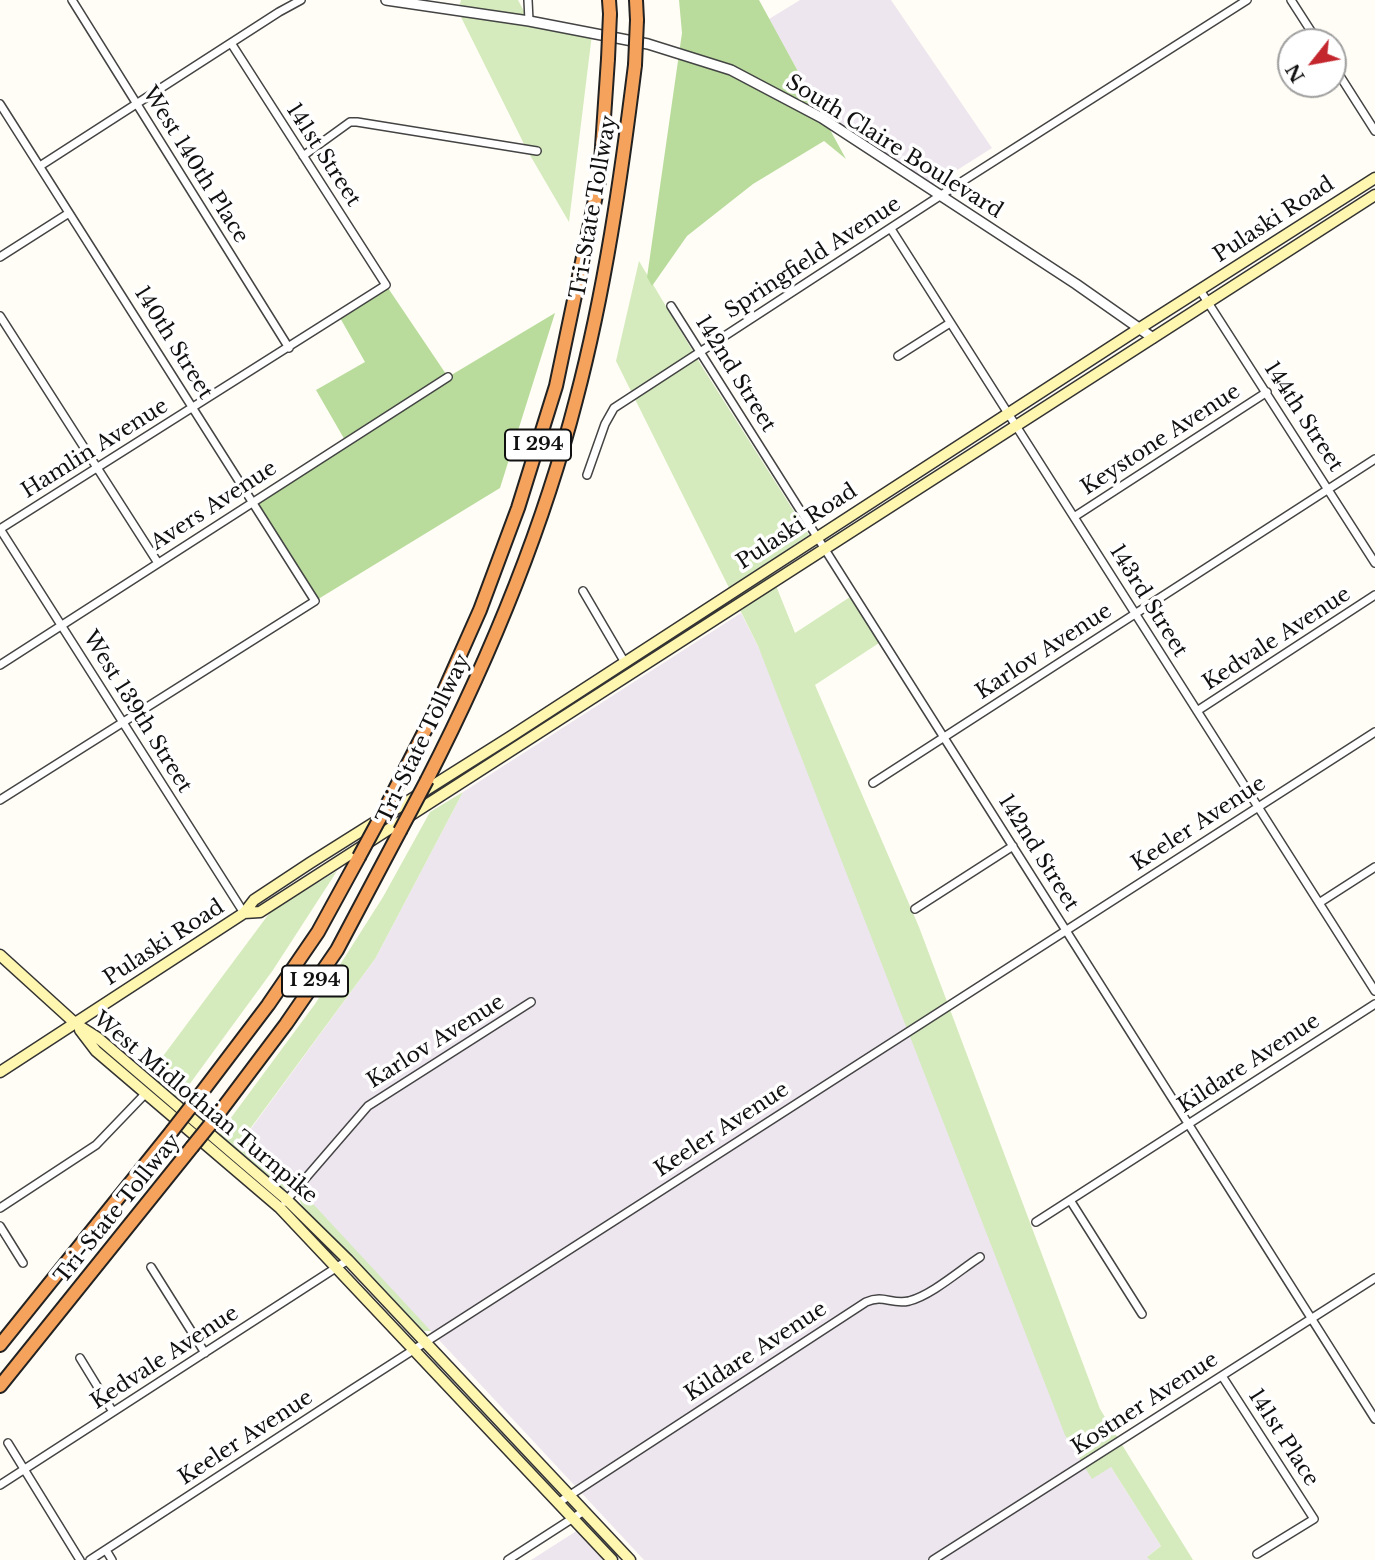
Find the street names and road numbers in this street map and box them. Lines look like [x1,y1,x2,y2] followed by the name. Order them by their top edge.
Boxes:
[781,70,1007,224] street label: South Claire Boulevard
[137,82,253,248] street label: West 140th Place
[280,99,366,211] street label: 141st Street
[565,114,623,300] street label: Tri-State Tollway
[1209,172,1339,268] street label: Pulaski Road
[720,192,906,324] street label: Springfield Avenue
[128,282,218,404] street label: 140th Street
[689,311,781,437] street label: 142nd Street
[1258,358,1348,476] street label: 144th Street
[1077,379,1245,501] street label: Keystone Avenue
[17,394,173,504] street label: Hamlin Avenue
[505,430,571,460] road number: I 294
[146,456,282,556] street label: Avers Avenue
[732,479,862,575] street label: Pulaski Road
[1103,540,1193,662] street label: 143rd Street
[1198,582,1356,696] street label: Kedvale Avenue
[971,599,1117,705] street label: Karlov Avenue
[77,626,197,798] street label: West 139th Street
[372,650,476,828] street label: Tri-State Tollway
[1127,771,1271,877] street label: Keeler Avenue
[992,790,1084,916] street label: 142nd Street
[99,895,229,991] street label: Pulaski Road
[282,965,348,996] road number: I 294
[363,990,509,1094] street label: Karlov Avenue
[88,1007,322,1209] street label: West Midlothian Turnpike
[1173,1009,1325,1119] street label: Kildare Avenue
[650,1077,794,1183] street label: Keeler Avenue
[50,1129,186,1289] street label: Tri-State Tollway
[680,1297,832,1407] street label: Kildare Avenue
[86,1301,244,1415] street label: Kedvale Avenue
[1067,1347,1223,1461] street label: Kostner Avenue
[174,1385,318,1491] street label: Keeler Avenue
[1242,1385,1324,1491] street label: 141st Place

